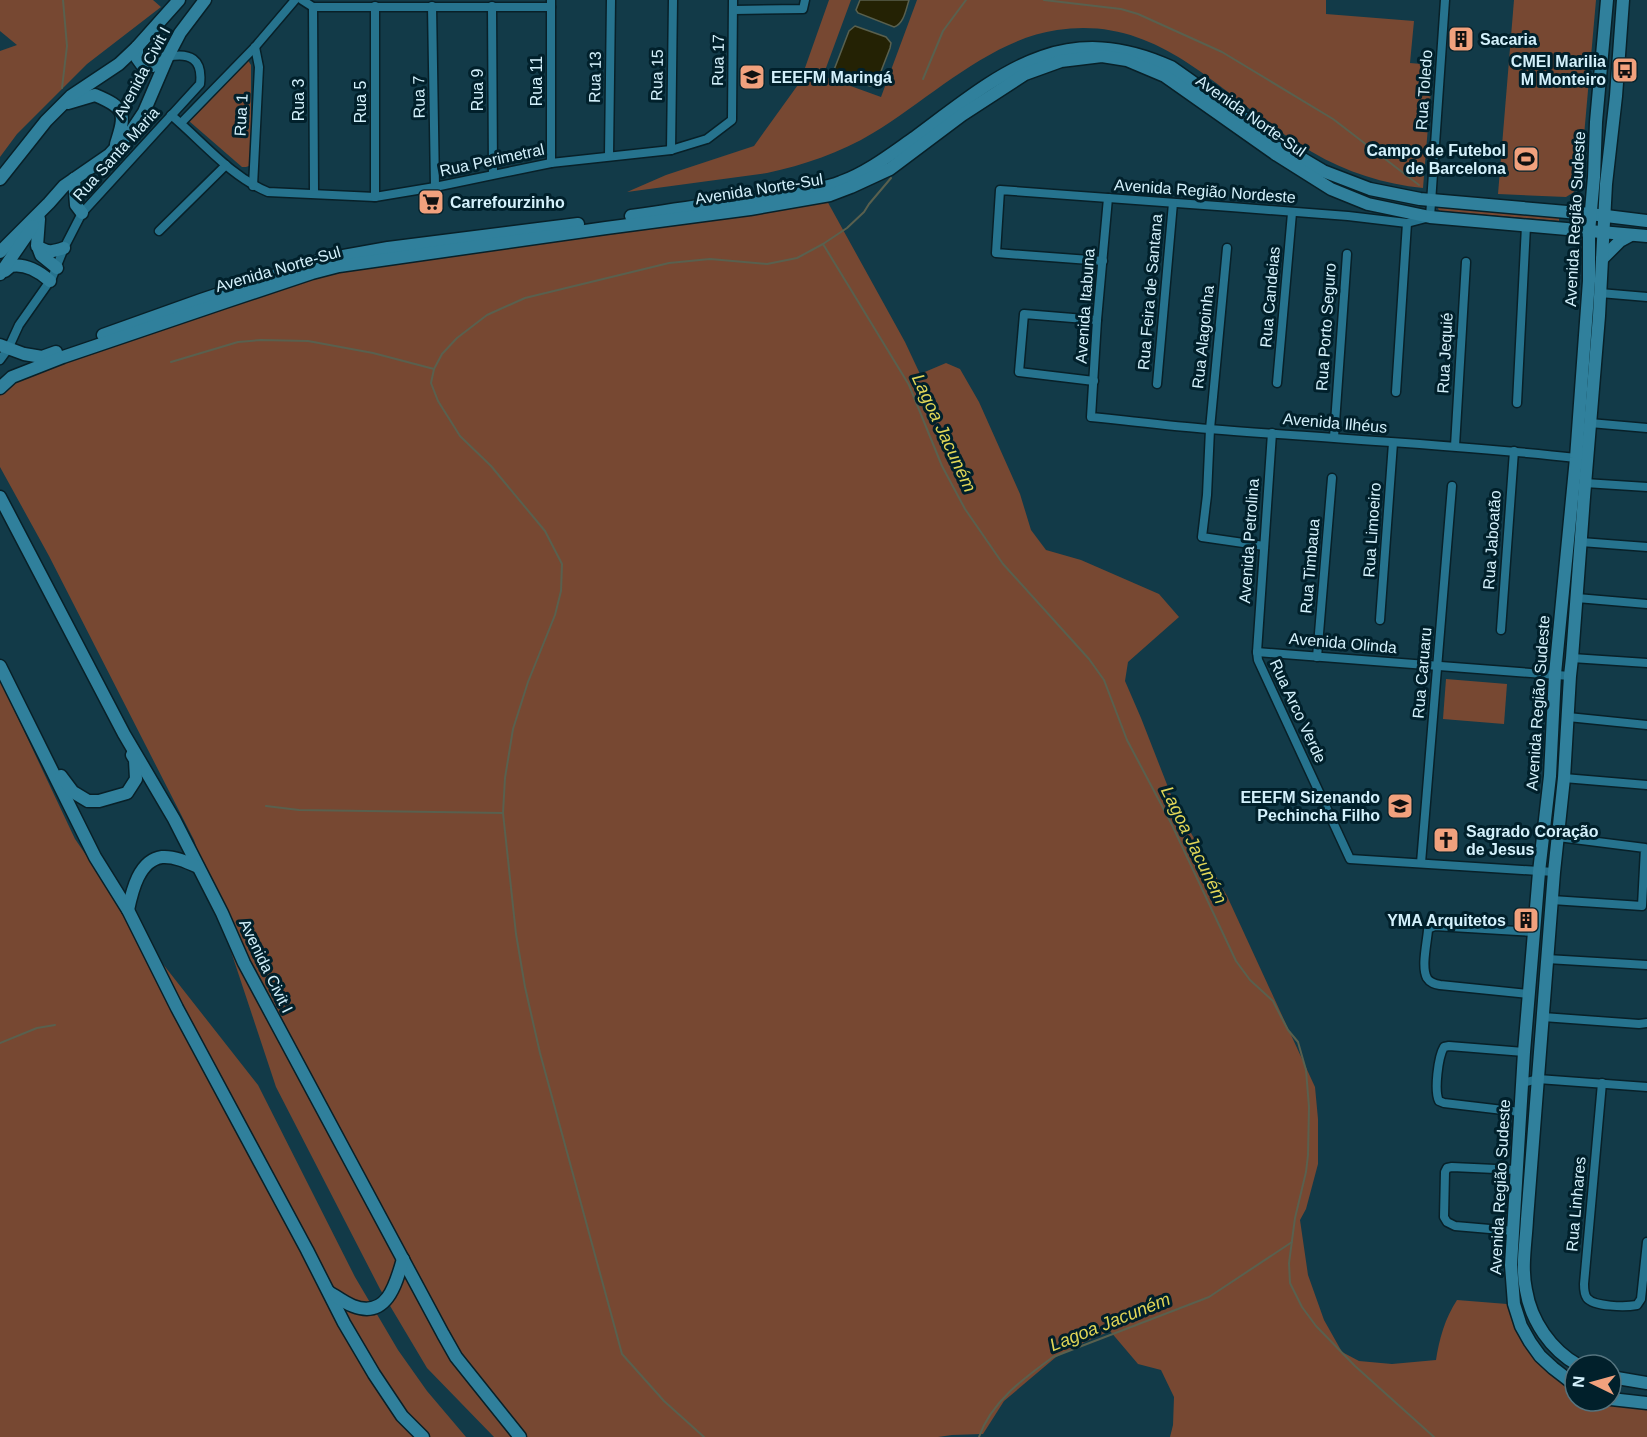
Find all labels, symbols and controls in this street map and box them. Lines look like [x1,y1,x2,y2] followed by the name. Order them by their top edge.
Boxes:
[111,24,173,122] street label: Avenida Civit I
[1446,24,1476,54] building icon: Sacaria
[1480,31,1537,48] place label: Sacaria
[709,34,727,86] street label: Rua 17
[648,49,666,101] street label: Rua 15
[1413,49,1435,131] street label: Rua Toledo
[586,51,604,103] street label: Rua 13
[1511,53,1606,88] place label: CMEI Marilia M Monteiro
[1610,55,1640,85] bus stop icon: CMEI Marilia M Monteiro
[528,56,545,106] street label: Rua 11
[737,62,767,92] school or university icon: EEEFM Maringá
[469,69,486,111] street label: Rua 9
[771,69,892,86] place label: EEEFM Maringá
[1193,72,1309,160] street label: Avenida Norte-Sul
[410,75,428,118] street label: Rua 7
[290,79,307,121] street label: Rua 3
[352,81,369,123] street label: Rua 5
[231,93,251,137] street label: Rua 1
[70,104,163,204] street label: Rua Santa Maria
[1562,131,1588,307] street label: Avenida Região Sudeste
[438,141,546,179] street label: Rua Perimetral
[1366,142,1506,177] place label: Campo de Futebol de Barcelona
[1511,144,1541,174] sports icon: Campo de Futebol de Barcelona
[694,170,824,208] street label: Avenida Norte-Sul
[1114,176,1296,206] street label: Avenida Região Nordeste
[416,187,446,217] supermarket icon: Carrefourzinho
[450,194,565,211] place label: Carrefourzinho
[1135,213,1165,371] street label: Rua Feira de Santana
[213,243,343,295] street label: Avenida Norte-Sul
[1257,246,1283,348] street label: Rua Candeias
[1072,248,1098,364] street label: Avenida Itabuna
[1313,262,1339,391] street label: Rua Porto Seguro
[1189,284,1217,390] street label: Rua Alagoinha
[1434,312,1456,394] street label: Rua Jequié
[908,371,980,495] water label: Lagoa Jacuném
[1282,410,1388,436] street label: Avenida Ilhéus
[1236,478,1262,604] street label: Avenida Petrolina
[1360,482,1384,578] street label: Rua Limoeiro
[1480,490,1504,590] street label: Rua Jaboatão
[1297,518,1323,614] street label: Rua Timbaua
[1523,615,1553,791] street label: Avenida Região Sudeste
[1410,627,1434,719] street label: Rua Caruaru
[1288,630,1398,656] street label: Avenida Olinda
[1267,657,1329,765] street label: Rua Arco Verde
[1157,783,1231,907] water label: Lagoa Jacuném
[1240,789,1380,824] place label: EEEFM Sizenando Pechincha Filho
[1385,791,1415,821] school or university icon: EEEFM Sizenando Pechincha Filho
[1466,823,1599,858] place label: Sagrado Coração de Jesus
[1431,825,1461,855] church icon: Sagrado Coração de Jesus
[1511,905,1541,935] building icon: YMA Arquitetos
[1387,912,1506,929] place label: YMA Arquitetos
[236,916,296,1016] street label: Avenida Civit I
[1487,1099,1513,1275] street label: Avenida Região Sudeste
[1563,1156,1589,1252] street label: Rua Linhares
[1047,1289,1173,1355] water label: Lagoa Jacuném
[1563,1353,1623,1413] north arrow
[1570,1375,1588,1388] text: N

